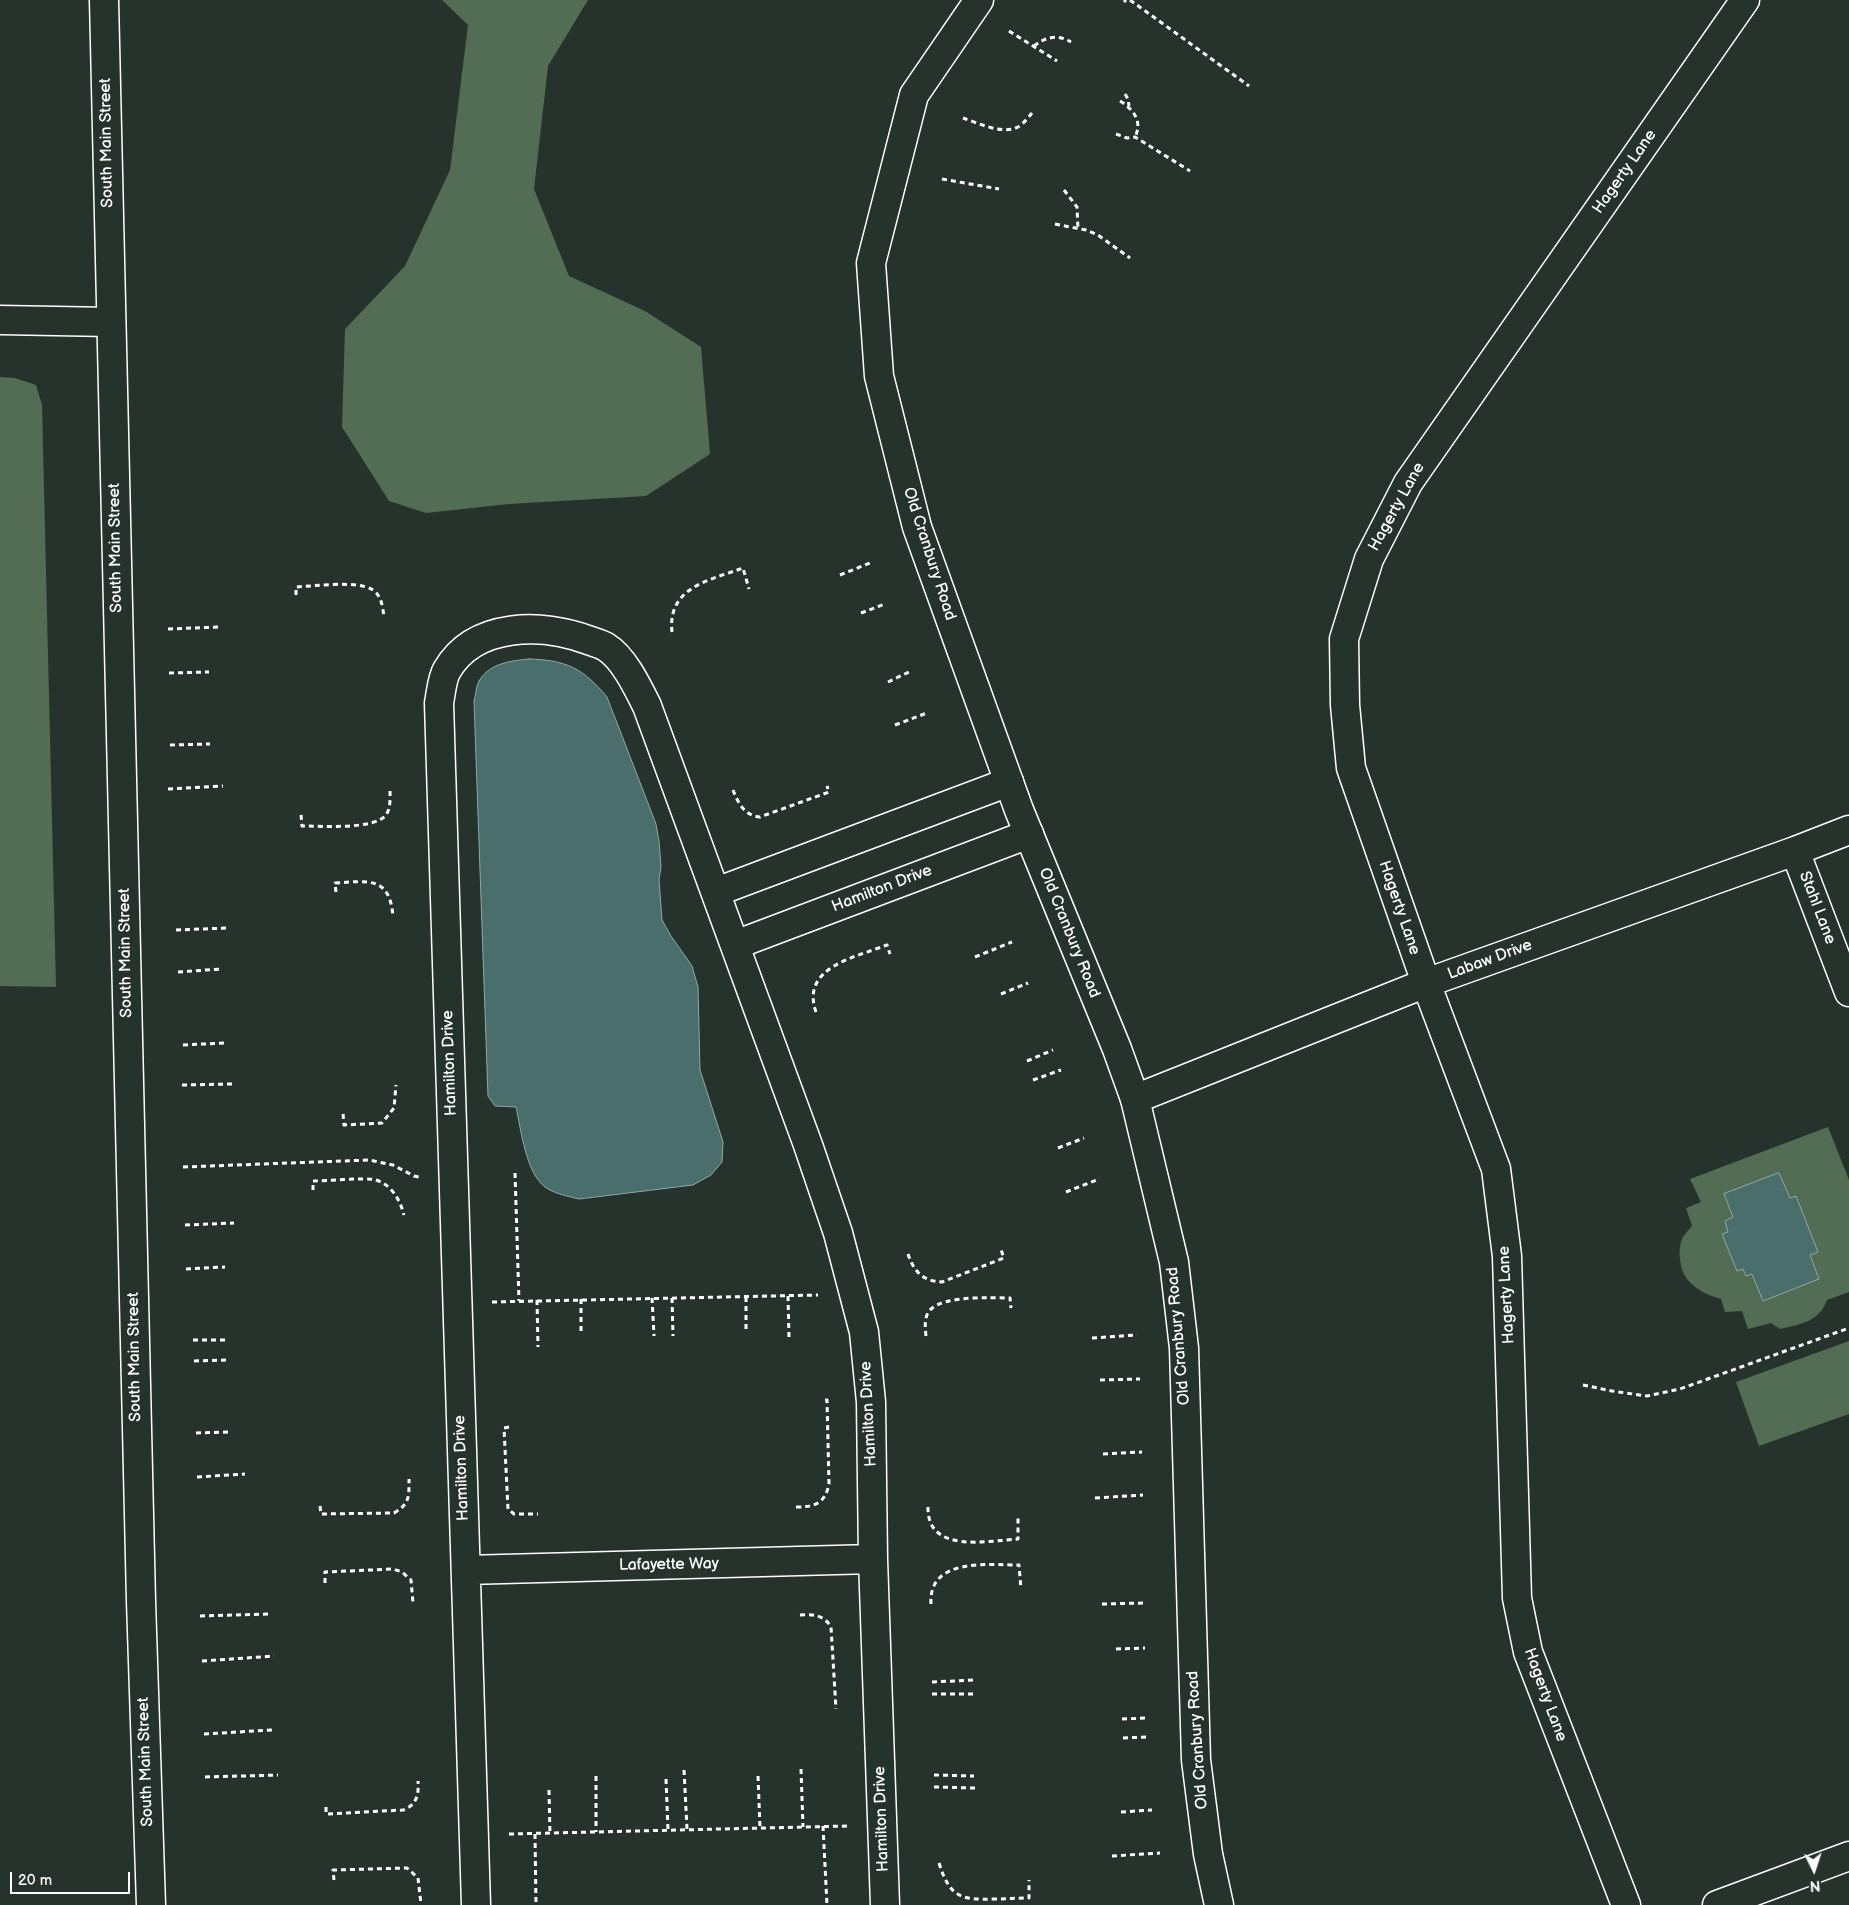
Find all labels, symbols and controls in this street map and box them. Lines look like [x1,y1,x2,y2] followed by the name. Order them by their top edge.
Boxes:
[96,78,118,208] street label: South Main Street
[1589,126,1661,218] street label: Hagerty Lane
[1365,459,1429,555] street label: Hagerty Lane
[105,483,127,613] street label: South Main Street
[898,485,960,623] street label: Old Cranbury Road
[1374,858,1424,958] street label: Hagerty Lane
[829,861,935,917] street label: Hamilton Drive
[1034,865,1104,1001] street label: Old Cranbury Road
[1794,869,1840,947] street label: Stahl Lane
[115,888,137,1018] street label: South Main Street
[1445,936,1535,984] street label: Labaw Drive
[439,1010,461,1116] street label: Hamilton Drive
[1495,1245,1519,1345] street label: Hagerty Lane
[1163,1266,1195,1406] street label: Old Cranbury Road
[124,1292,146,1422] street label: South Main Street
[857,1361,881,1467] street label: Hamilton Drive
[451,1415,473,1521] street label: Hamilton Drive
[619,1555,719,1575] street label: Lafayette Way
[1519,1646,1571,1744] street label: Hagerty Lane
[1184,1670,1212,1810] street label: Old Cranbury Road
[134,1697,158,1827] street label: South Main Street
[871,1766,893,1872] street label: Hamilton Drive
[1789,1845,1839,1895] north arrow
[12,1862,132,1894] scale bar
[18,1871,52,1890] text: 20 m
[1809,1877,1821,1894] text: N

